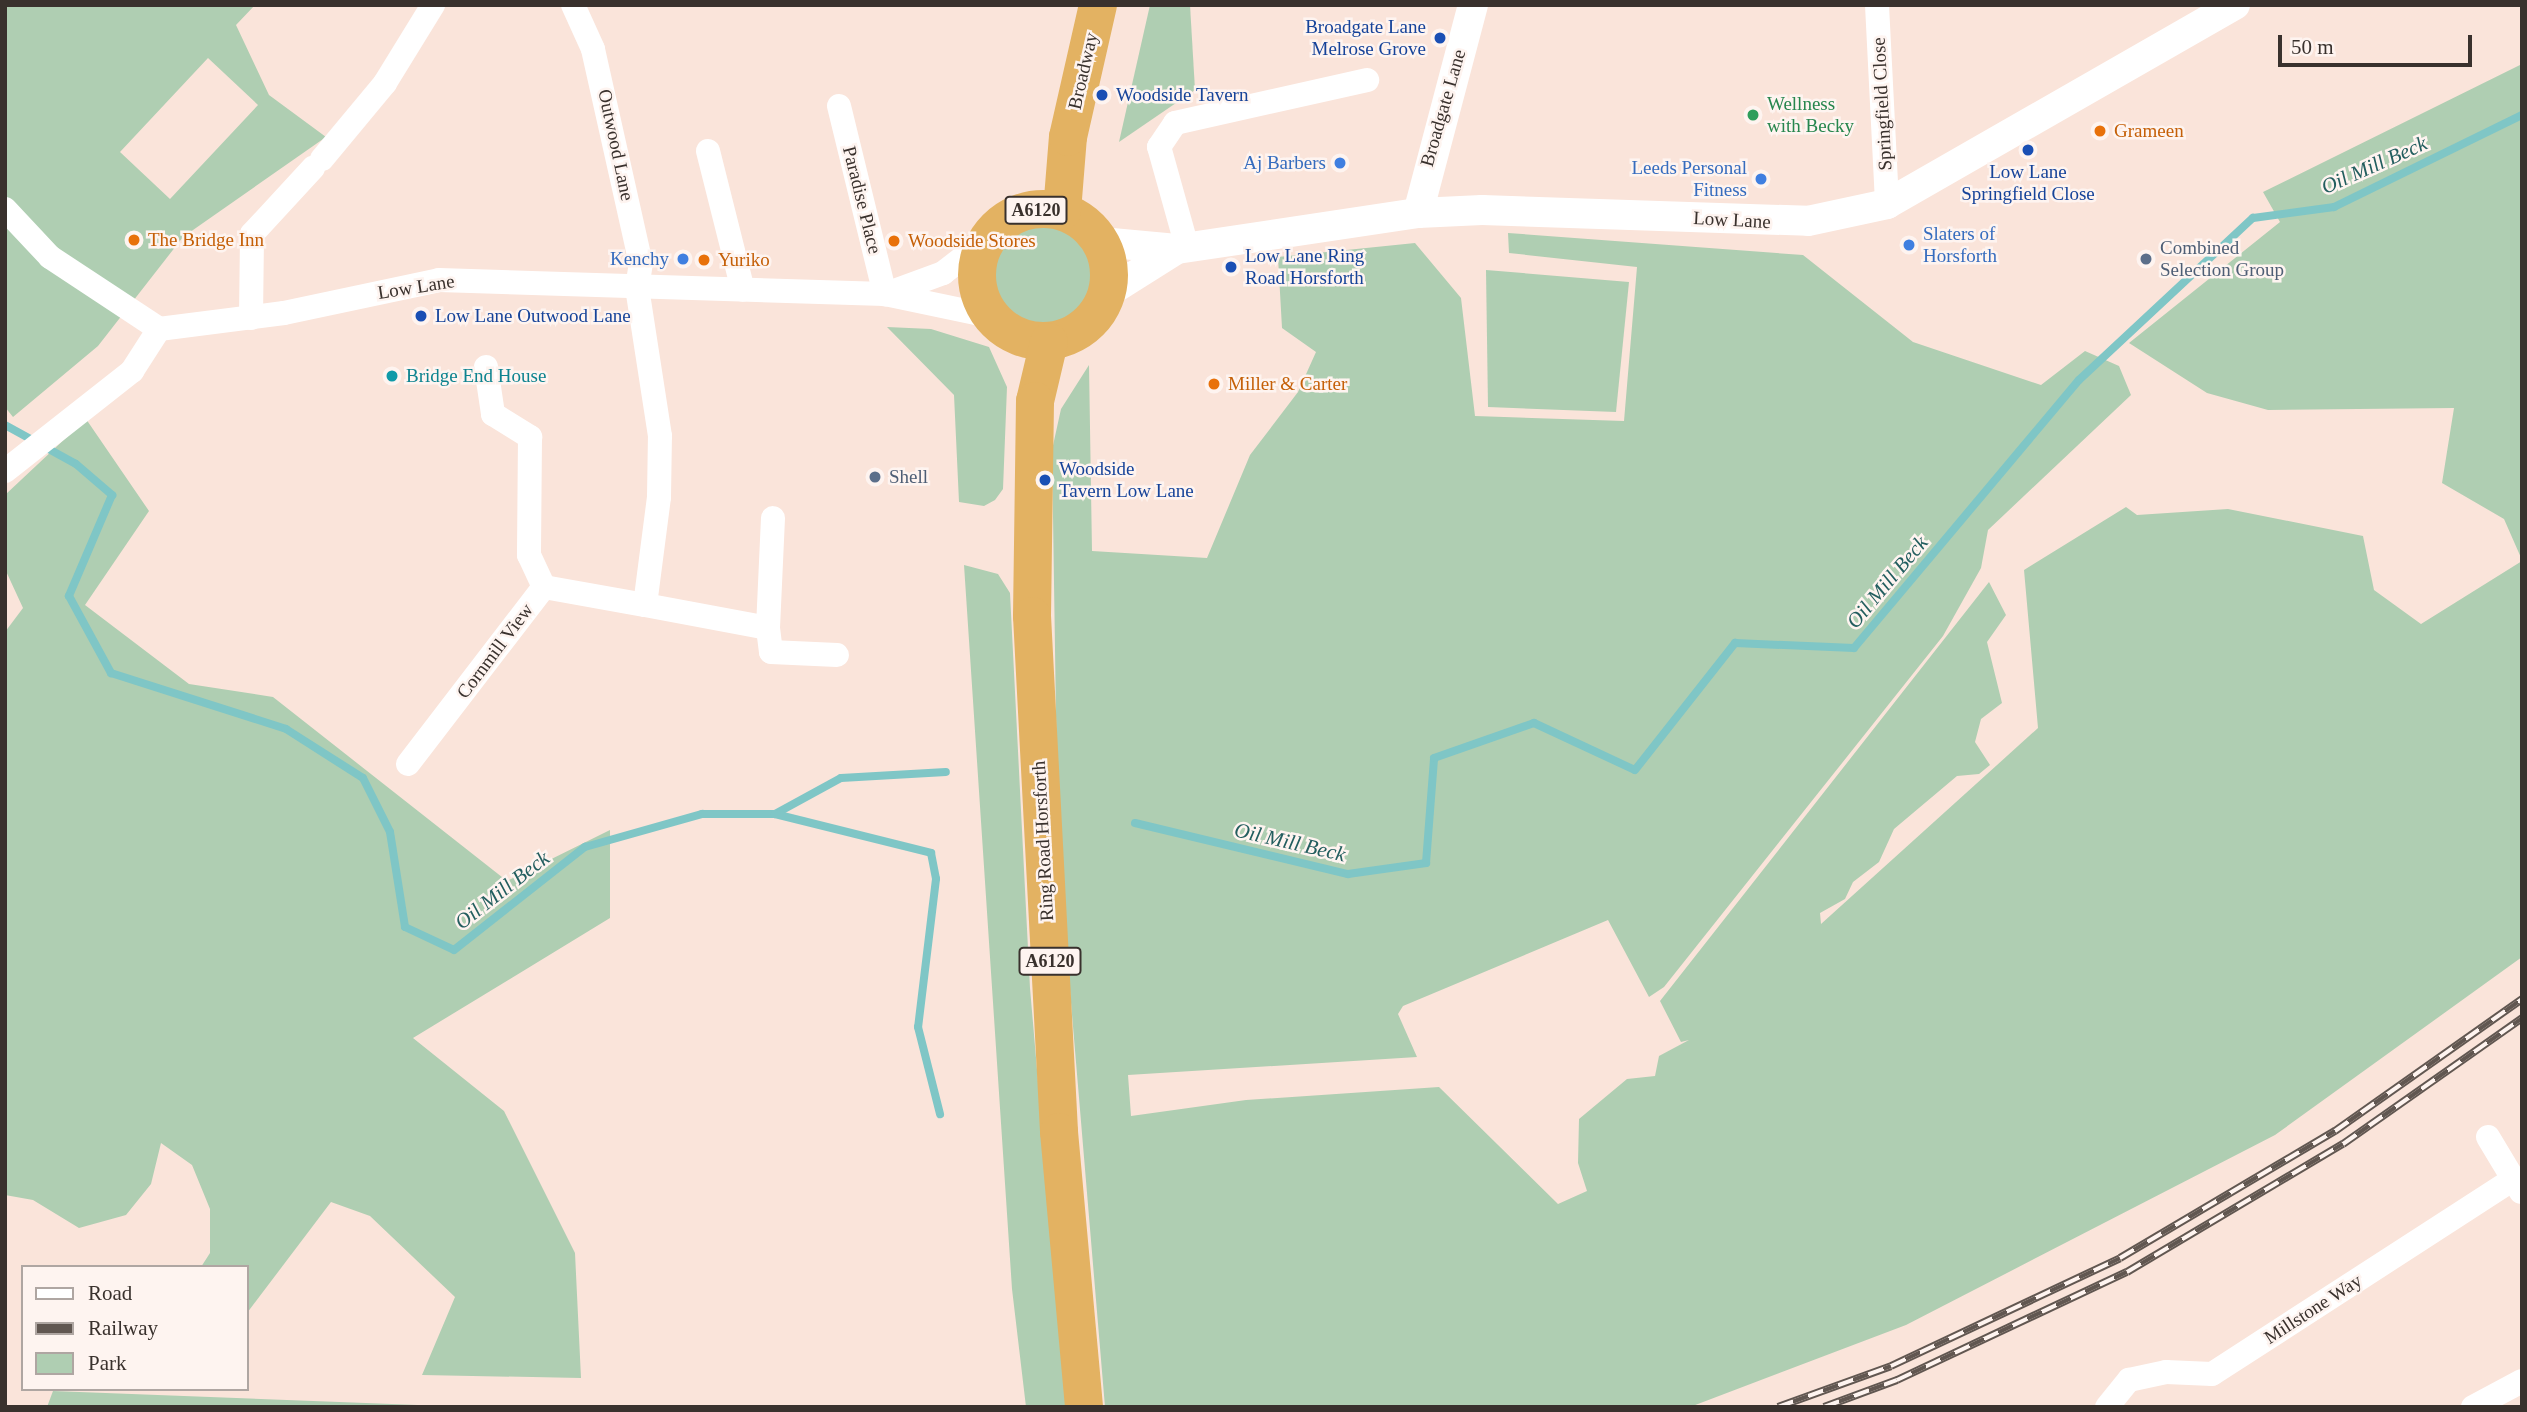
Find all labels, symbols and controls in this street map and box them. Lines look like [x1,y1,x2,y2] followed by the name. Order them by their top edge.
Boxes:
[1305,16,1426,60] place label: Broadgate Lane Melrose Grove
[2282,21,2476,65] scale bar
[1063,30,1103,112] street label: Broadway
[1432,30,1448,46] marker: Broadgate Lane Melrose Grove
[2291,35,2334,59] text: 50 m
[1867,37,1897,171] street label: Springfield Close
[1415,47,1471,169] street label: Broadgate Lane
[1116,84,1249,106] place label: Woodside Tavern
[593,87,639,203] street label: Outwood Lane
[1094,87,1110,103] marker: Woodside Tavern
[1767,93,1854,137] place label: Wellness with Becky
[1745,107,1761,123] marker: Wellness with Becky
[2114,120,2184,142] place label: Grameen
[2092,123,2108,139] marker: Grameen
[2317,130,2431,200] water label: Oil Mill Beck
[2020,142,2036,158] marker: Low Lane Springfield Close
[838,144,886,256] street label: Paradise Place
[1243,152,1326,174] place label: Aj Barbers
[1332,155,1348,171] marker: Aj Barbers
[1631,157,1747,201] place label: Leeds Personal Fitness
[1961,161,2095,205] place label: Low Lane Springfield Close
[1753,171,1769,187] marker: Leeds Personal Fitness
[1004,196,1068,224] road number: A6120
[1693,207,1771,233] street label: Low Lane
[1923,223,1997,267] place label: Slaters of Horsforth
[148,229,264,251] place label: The Bridge Inn
[908,230,1036,252] place label: Woodside Stores
[126,232,142,248] marker: The Bridge Inn
[886,233,902,249] marker: Woodside Stores
[1901,237,1917,253] marker: Slaters of Horsforth
[2160,237,2284,281] place label: Combined Selection Group
[1245,245,1364,289] place label: Low Lane Ring Road Horsforth
[610,248,669,270] place label: Kenchy
[718,249,770,271] place label: Yuriko
[675,251,691,267] marker: Kenchy
[2138,251,2154,267] marker: Combined Selection Group
[696,252,712,268] marker: Yuriko
[1223,259,1239,275] marker: Low Lane Ring Road Horsforth
[376,270,456,304] street label: Low Lane
[435,305,631,327] place label: Low Lane Outwood Lane
[413,308,429,324] marker: Low Lane Outwood Lane
[406,365,546,387] place label: Bridge End House
[384,368,400,384] marker: Bridge End House
[1228,373,1347,395] place label: Miller & Carter
[1206,376,1222,392] marker: Miller & Carter
[1059,458,1194,502] place label: Woodside Tavern Low Lane
[889,466,928,488] place label: Shell
[867,469,883,485] marker: Shell
[1037,472,1053,488] marker: Woodside Tavern Low Lane
[1841,531,1933,633] water label: Oil Mill Beck
[452,599,538,703] street label: Cornmill View
[1027,760,1059,922] street label: Ring Road Horsforth
[1232,817,1348,867] water label: Oil Mill Beck
[450,845,554,935] water label: Oil Mill Beck
[1018,946,1082,976] road number: A6120
[21,1265,248,1391] legend
[2260,1269,2366,1349] street label: Millstone Way
[88,1281,132,1305] text: Road
[88,1316,158,1340] text: Railway
[88,1351,127,1375] text: Park

